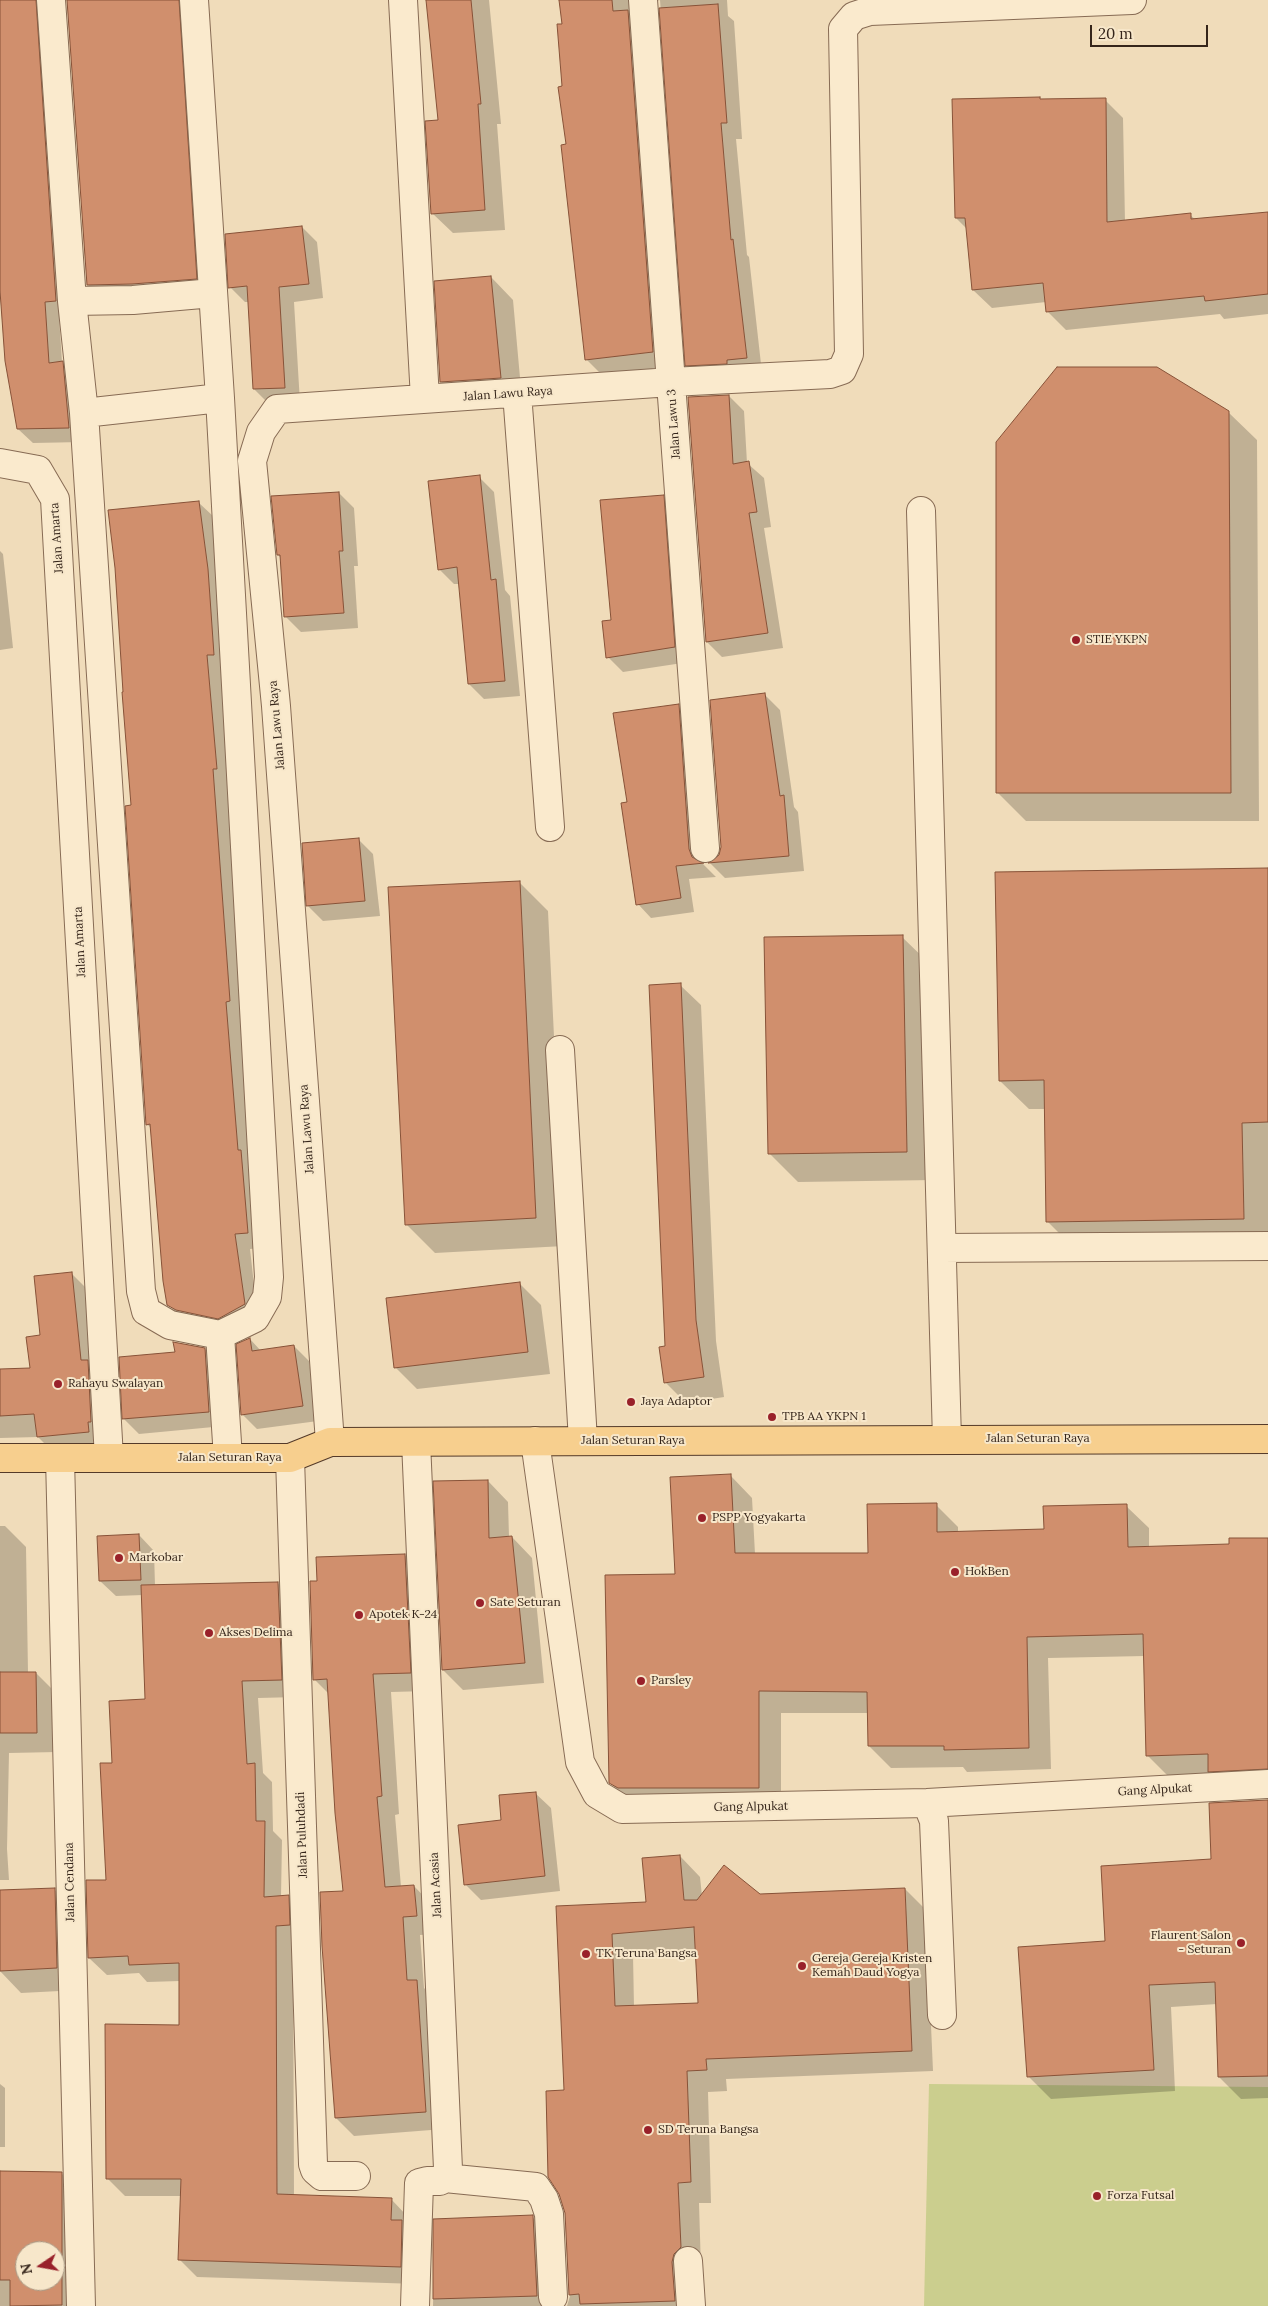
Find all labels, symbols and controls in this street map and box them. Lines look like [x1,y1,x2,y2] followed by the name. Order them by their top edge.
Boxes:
[1093,15,1210,47] scale bar
[1098,24,1133,43] text: 20 m
[463,384,553,404] street label: Jalan Lawu Raya
[664,388,684,460] street label: Jalan Lawu 3
[47,502,67,574] street label: Jalan Amarta
[1086,633,1147,647] place label: STIE YKPN
[1070,634,1082,646] marker: STIE YKPN
[266,680,288,770] street label: Jalan Lawu Raya
[71,906,89,978] street label: Jalan Amarta
[297,1084,317,1174] street label: Jalan Lawu Raya
[68,1377,163,1391] place label: Rahayu Swalayan
[52,1378,64,1390] marker: Rahayu Swalayan
[641,1395,712,1409] place label: Jaya Adaptor
[625,1396,637,1408] marker: Jaya Adaptor
[782,1410,866,1424] place label: TPB AA YKPN 1
[766,1411,778,1423] marker: TPB AA YKPN 1
[986,1432,1090,1446] street label: Jalan Seturan Raya
[581,1434,685,1448] street label: Jalan Seturan Raya
[178,1451,282,1465] street label: Jalan Seturan Raya
[712,1511,806,1525] place label: PSPP Yogyakarta
[696,1512,708,1524] marker: PSPP Yogyakarta
[129,1551,183,1565] place label: Markobar
[113,1552,125,1564] marker: Markobar
[965,1565,1009,1579] place label: HokBen
[949,1566,961,1578] marker: HokBen
[490,1596,561,1610] place label: Sate Seturan
[474,1597,486,1609] marker: Sate Seturan
[369,1608,437,1622] place label: Apotek K-24
[353,1609,365,1621] marker: Apotek K-24
[219,1626,293,1640] place label: Akses Delima
[203,1627,215,1639] marker: Akses Delima
[651,1674,691,1688] place label: Parsley
[635,1675,647,1687] marker: Parsley
[1117,1781,1193,1799] street label: Gang Alpukat
[293,1792,311,1878] street label: Jalan Puluhdadi
[714,1799,788,1815] street label: Gang Alpukat
[62,1842,78,1922] street label: Jalan Cendana
[427,1852,445,1918] street label: Jalan Acasia
[1151,1929,1231,1957] place label: Flaurent Salon - Seturan
[1235,1937,1247,1949] marker: Flaurent Salon - Seturan
[596,1947,697,1961] place label: TK Teruna Bangsa
[580,1948,592,1960] marker: TK Teruna Bangsa
[812,1952,932,1980] place label: Gereja Gereja Kristen Kemah Daud Yogya
[796,1960,808,1972] marker: Gereja Gereja Kristen Kemah Daud Yogya
[658,2123,759,2137] place label: SD Teruna Bangsa
[642,2124,654,2136] marker: SD Teruna Bangsa
[1107,2189,1174,2203] place label: Forza Futsal
[1091,2190,1103,2202] marker: Forza Futsal
[15,2241,65,2291] north arrow
[16,2262,36,2276] text: N

